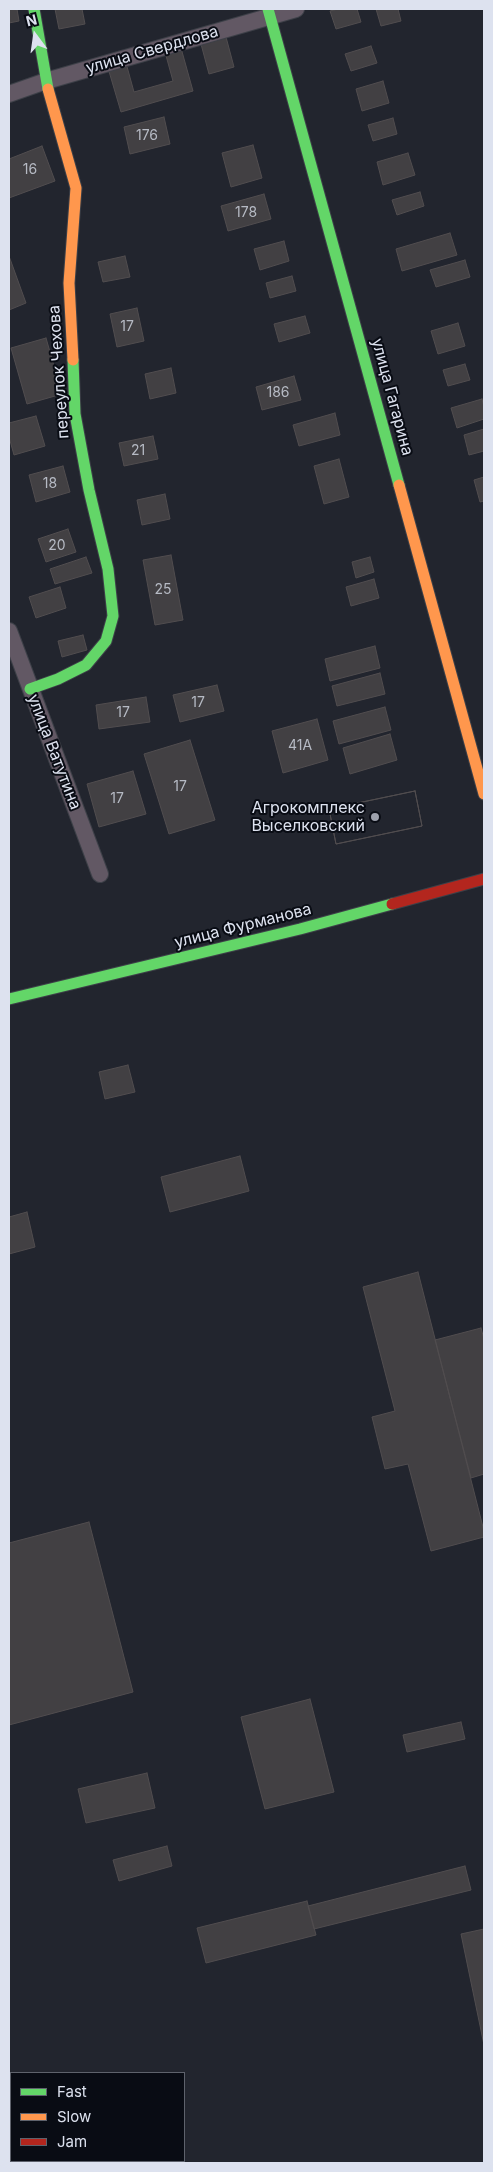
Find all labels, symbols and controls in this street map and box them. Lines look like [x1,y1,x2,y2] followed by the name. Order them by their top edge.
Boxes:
[10,10,60,60] north arrow
[24,10,38,30] text: N
[84,22,220,78] street label: улица Свердлова
[136,128,158,144] house number: 176
[23,162,37,178] house number: 16
[235,205,257,221] house number: 178
[45,305,73,439] street label: переулок Чехова
[120,319,134,335] house number: 17
[367,336,417,458] street label: улица Гагарина
[266,385,290,401] house number: 186
[131,443,145,459] house number: 21
[43,476,57,492] house number: 18
[48,538,66,554] house number: 20
[154,582,172,598] house number: 25
[23,692,85,812] street label: улица Ватутина
[191,695,205,711] house number: 17
[116,705,130,721] house number: 17
[288,738,312,754] house number: 41А
[173,779,187,795] house number: 17
[110,791,124,807] house number: 17
[251,798,365,836] place label: Агрокомплекс Выселковский
[369,811,381,823] marker: Агрокомплекс Выселковский
[173,900,313,952] street label: улица Фурманова
[10,2072,185,2162] legend
[57,2082,87,2101] text: Fast
[57,2107,91,2126] text: Slow
[57,2132,87,2151] text: Jam

